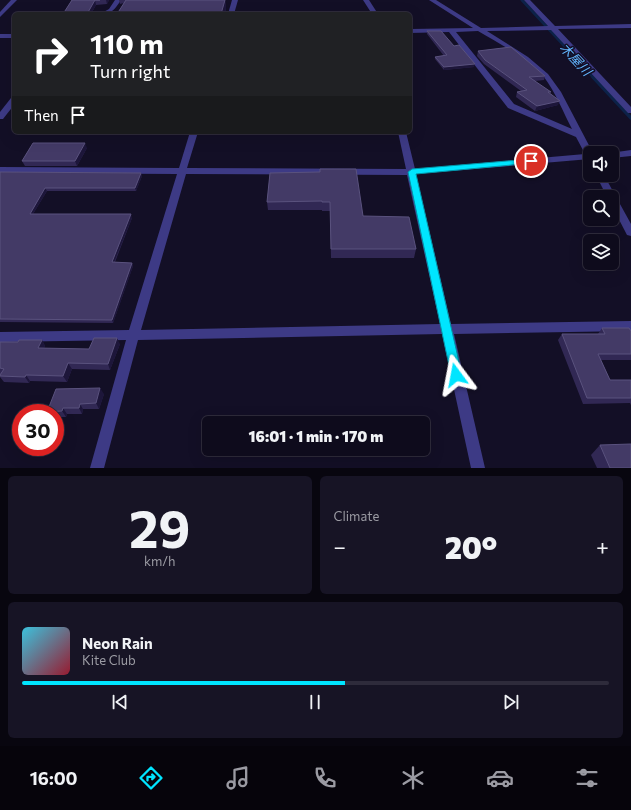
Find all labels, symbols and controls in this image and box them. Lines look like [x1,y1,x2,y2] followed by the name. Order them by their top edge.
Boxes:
[90,26,164,60] text: 110 m
[24,28,76,80] icon: right
[557,39,597,80] water label: 木屋川
[90,60,170,82] text: Turn right
[67,104,89,126] icon: arrive
[24,106,59,124] text: Then
[514,144,548,178] pin
[583,146,619,270] map controls
[583,146,619,182] button: sound
[520,150,542,172] icon: arrive
[583,190,619,226] button: search
[583,234,619,270] button: layers
[435,354,477,396] position arrow
[12,404,64,456] speed limit sign: 30
[249,427,383,445] text: 16:01 · 1 min · 170 m
[129,495,190,559] text: 29
[334,508,379,524] text: Climate
[445,528,497,565] text: 20°
[334,533,346,560] text: −
[596,533,609,560] text: +
[144,553,176,569] text: km/h
[82,634,153,652] text: Neon Rain
[82,652,136,668] text: Kite Club
[109,691,131,713] icon: previous
[304,691,326,713] icon: pause
[500,691,522,713] icon: next
[137,764,165,792] icon: directions
[224,764,252,792] icon: music
[311,764,339,792] icon: phone
[399,764,427,792] icon: climate
[486,764,514,792] icon: car
[573,764,601,792] icon: filters
[30,767,78,789] text: 16:00

